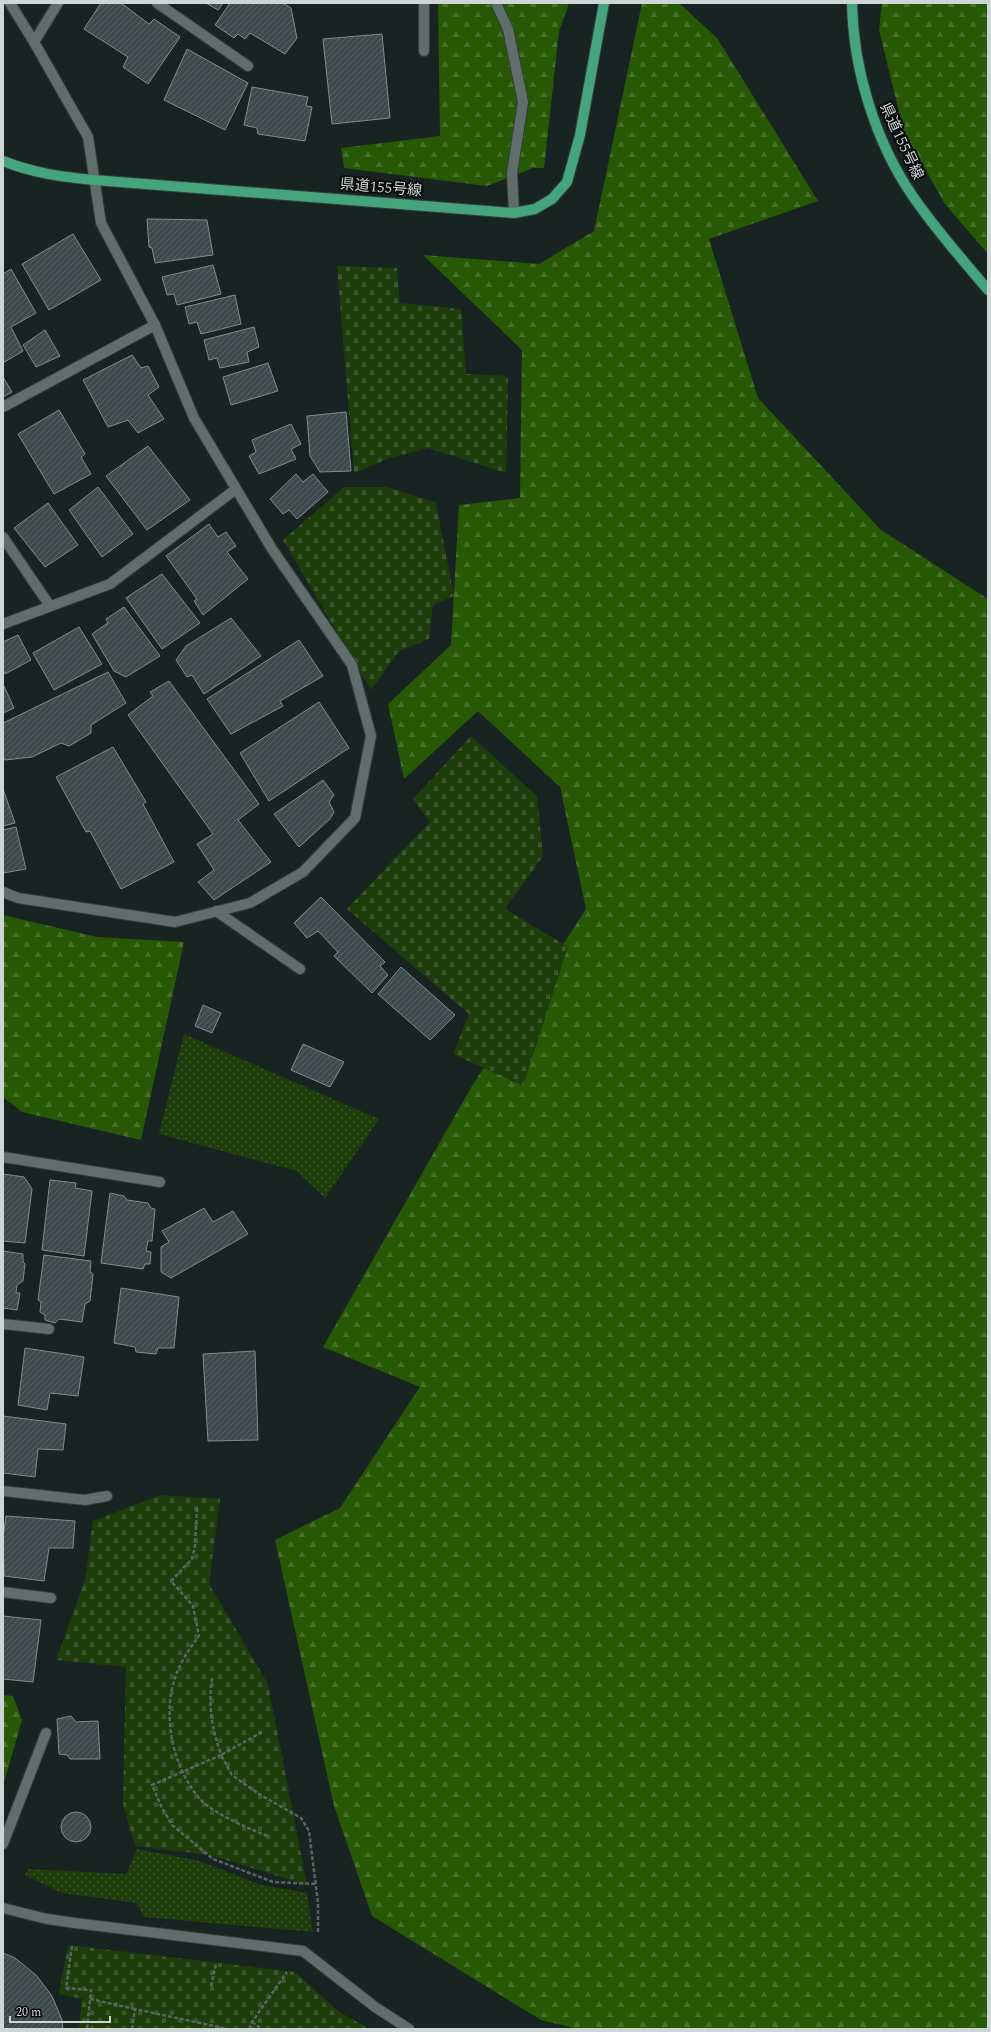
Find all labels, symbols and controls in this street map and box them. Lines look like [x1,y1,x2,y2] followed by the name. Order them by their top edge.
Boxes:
[874,99,929,183] street label: 県道155号線
[339,172,423,203] street label: 県道155号線
[10,1998,110,2024] scale bar
[16,2003,41,2022] text: 20 m

